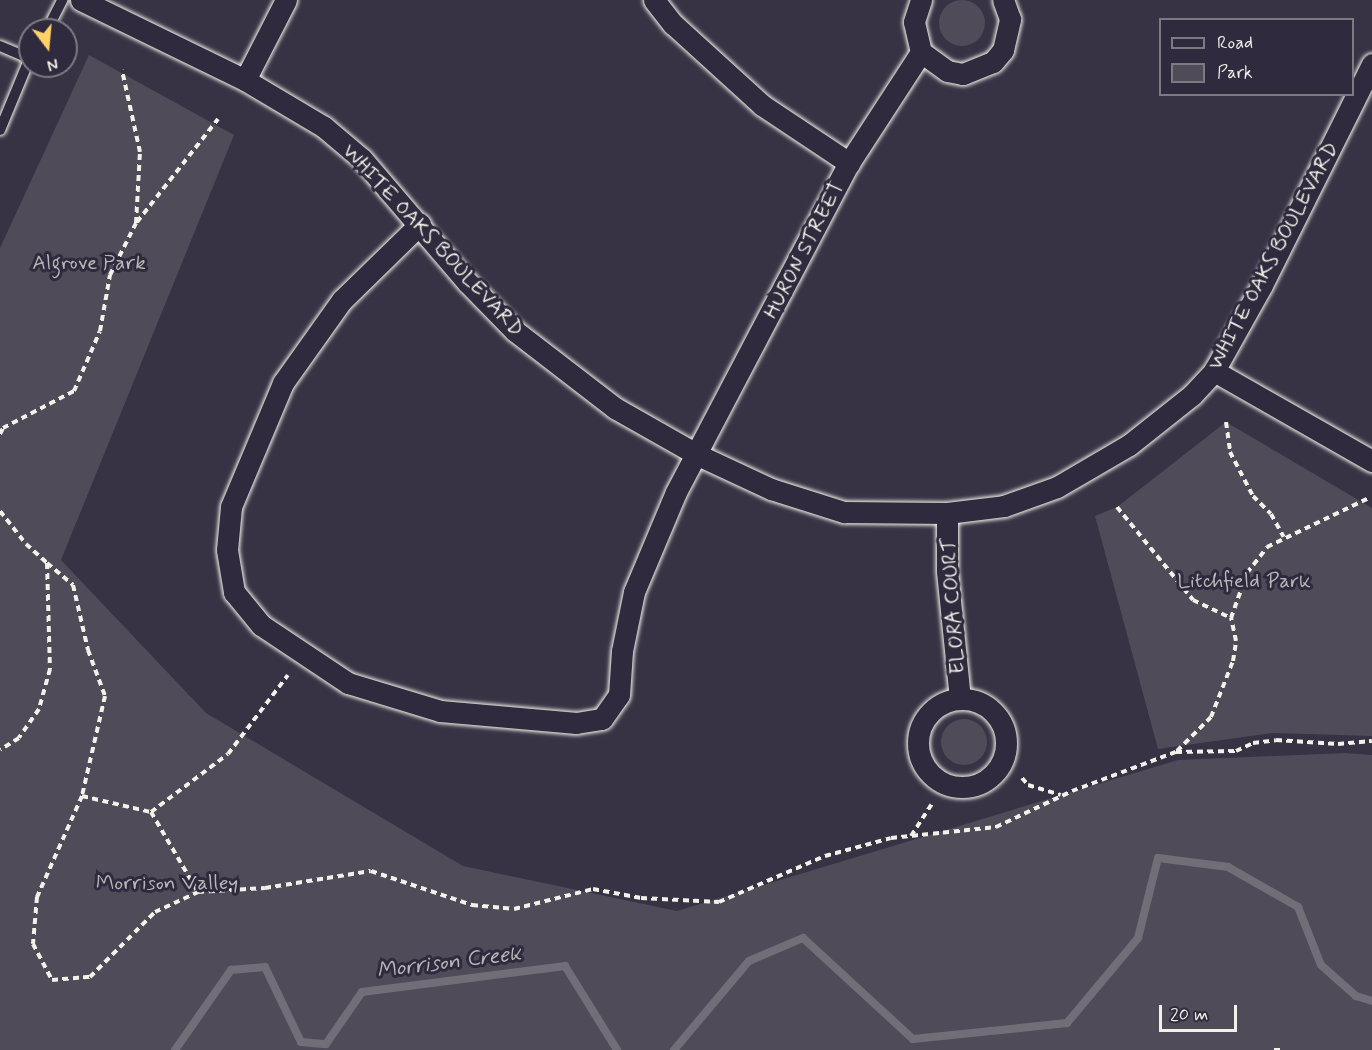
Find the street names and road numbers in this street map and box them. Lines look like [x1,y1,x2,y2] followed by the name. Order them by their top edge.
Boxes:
[338,139,528,341] street label: WHITE OAKS BOULEVARD
[1203,139,1343,373] street label: WHITE OAKS BOULEVARD
[758,177,850,323] street label: HURON STREET
[936,537,970,675] street label: ELORA COURT

